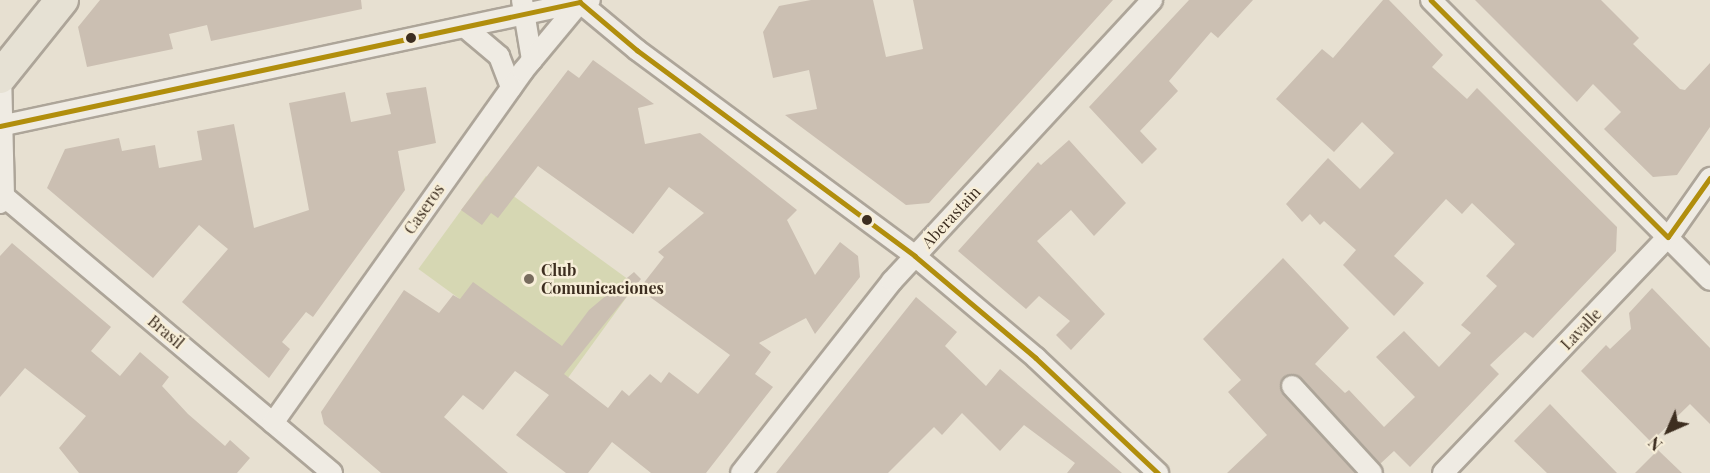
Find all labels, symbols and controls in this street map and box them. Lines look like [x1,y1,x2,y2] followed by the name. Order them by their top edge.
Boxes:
[405,32,417,44] unlabelled marker
[400,180,448,238] street label: Caseros
[918,182,984,252] street label: Aberastain
[861,214,873,226] unlabelled marker
[541,260,664,298] place label: Club Comunicaciones
[522,272,536,286] marker: Club Comunicaciones
[1557,304,1605,354] street label: Lavalle
[144,311,188,353] street label: Brasil
[1638,401,1698,461] north arrow
[1643,433,1666,456] text: N

